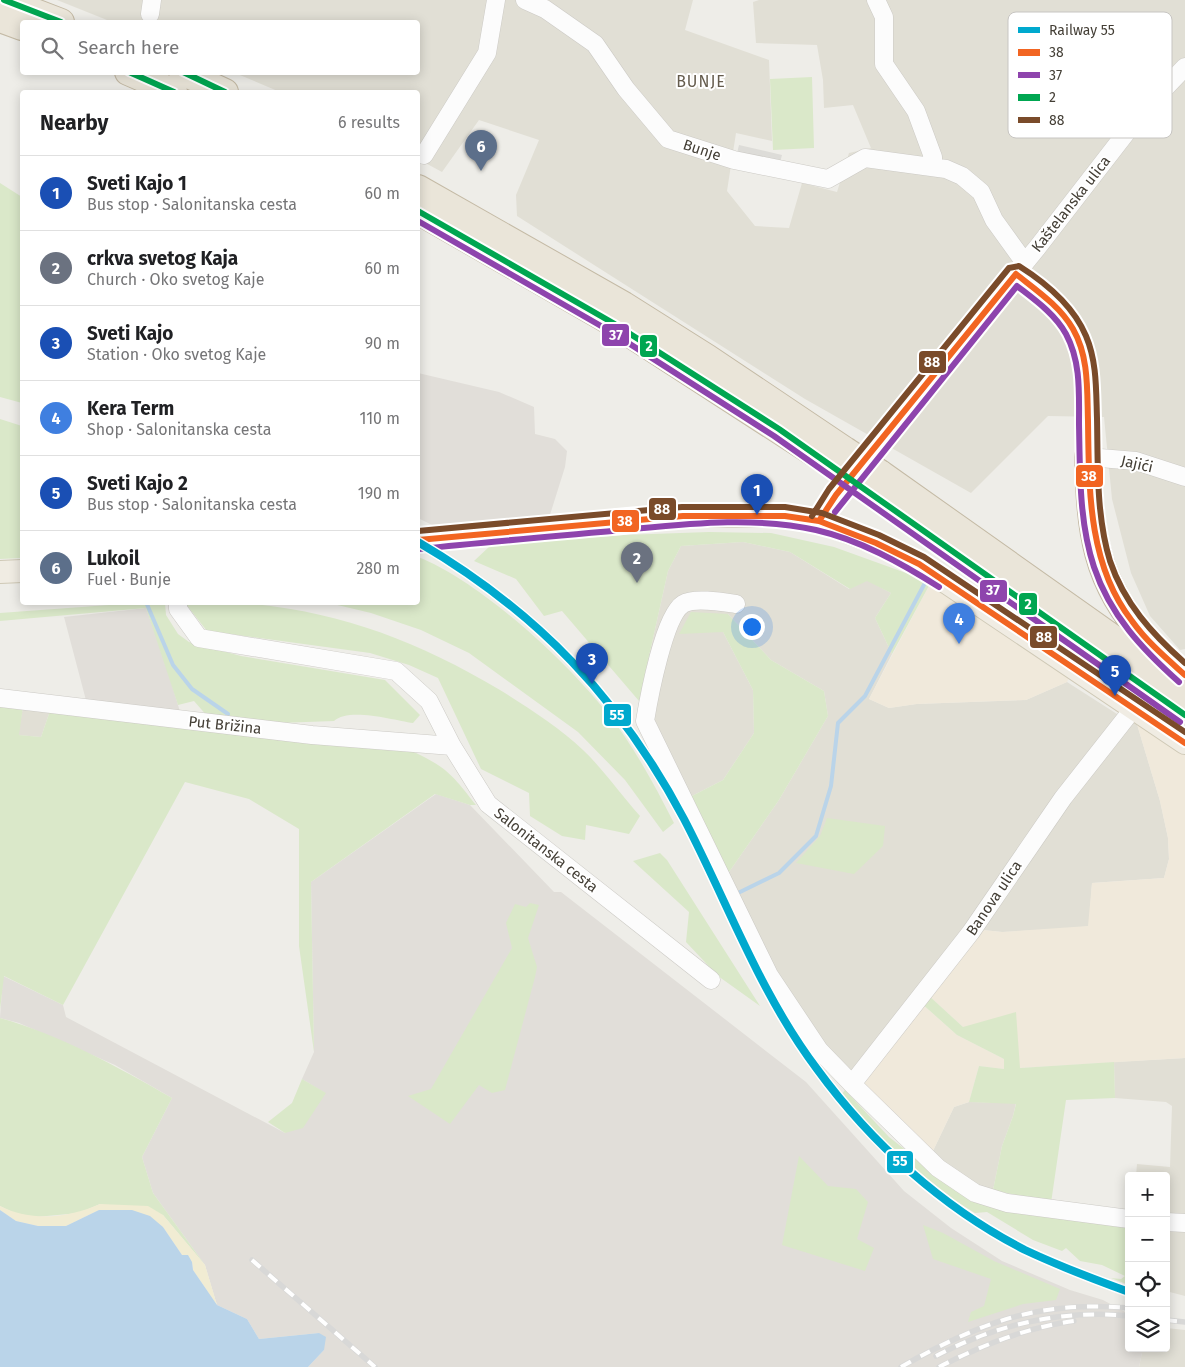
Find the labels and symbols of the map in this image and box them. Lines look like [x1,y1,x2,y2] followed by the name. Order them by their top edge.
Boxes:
[1008,12,1172,138] legend
[1049,22,1115,39] text: Railway 55
[1049,44,1064,61] text: 38
[1049,67,1062,84] text: 37
[676,72,726,91] district label: BUNJE
[1049,89,1056,106] text: 2
[1049,112,1065,129] text: 88
[465,130,497,171] pin: 6
[681,135,723,165] street label: Bunje
[1028,152,1114,256] street label: Kaštelanska ulica
[601,323,630,347] line badge: 37
[608,327,623,344] text: 37
[639,334,658,358] line badge: 2
[645,338,653,355] text: 2
[918,350,947,374] line badge: 88
[924,354,940,371] text: 88
[1119,452,1155,476] street label: Jajići
[1075,464,1104,488] line badge: 38
[1080,468,1097,485] text: 38
[741,474,773,515] pin: 1
[648,497,677,521] line badge: 88
[654,501,670,518] text: 88
[611,509,640,533] line badge: 38
[616,513,633,530] text: 38
[621,542,653,583] pin: 2
[979,579,1008,603] line badge: 37
[985,582,1000,599] text: 37
[1018,592,1038,616] line badge: 2
[1024,596,1032,613] text: 2
[943,603,975,644] pin: 4
[739,614,765,640] your location
[1029,625,1058,649] line badge: 88
[1036,629,1052,646] text: 88
[576,643,608,684] pin: 3
[1099,655,1131,696] pin: 5
[603,703,632,727] line badge: 55
[610,707,625,724] text: 55
[188,712,262,738] street label: Put Brižina
[491,804,601,896] street label: Salonitanska cesta
[962,857,1026,939] street label: Banova ulica
[886,1150,914,1174] line badge: 55
[893,1153,908,1170] text: 55

